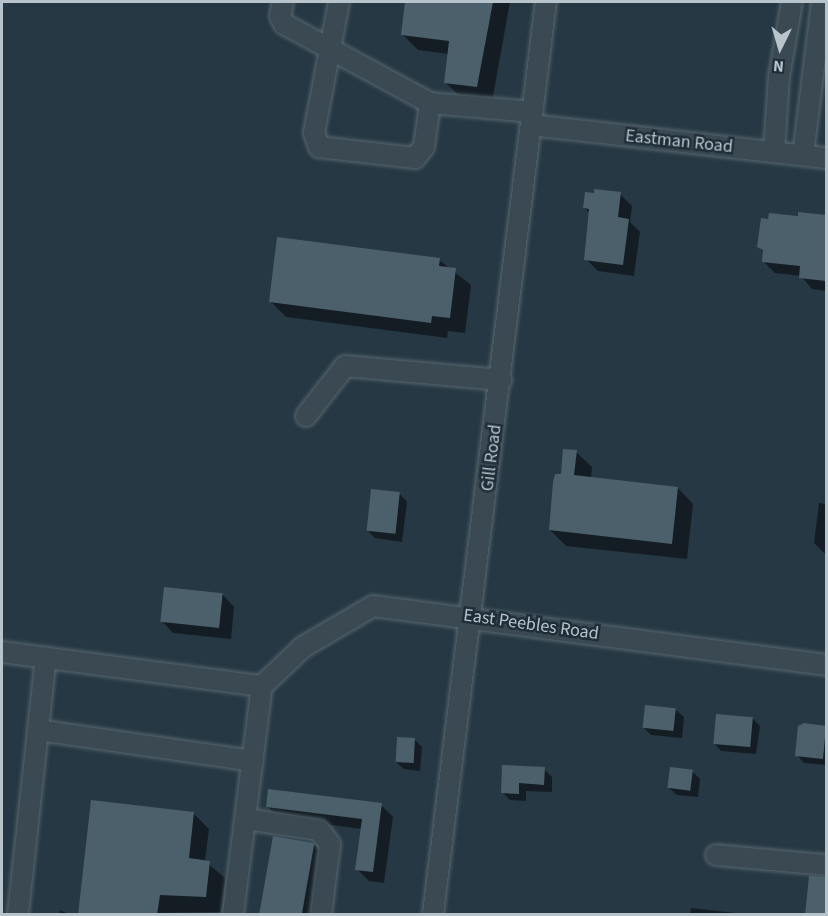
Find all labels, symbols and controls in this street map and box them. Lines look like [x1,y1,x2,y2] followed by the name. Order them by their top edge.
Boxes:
[750,18,810,78] north arrow
[772,55,785,77] text: N
[624,126,734,158] street label: Eastman Road
[477,423,507,493] street label: Gill Road
[462,605,600,645] street label: East Peebles Road

